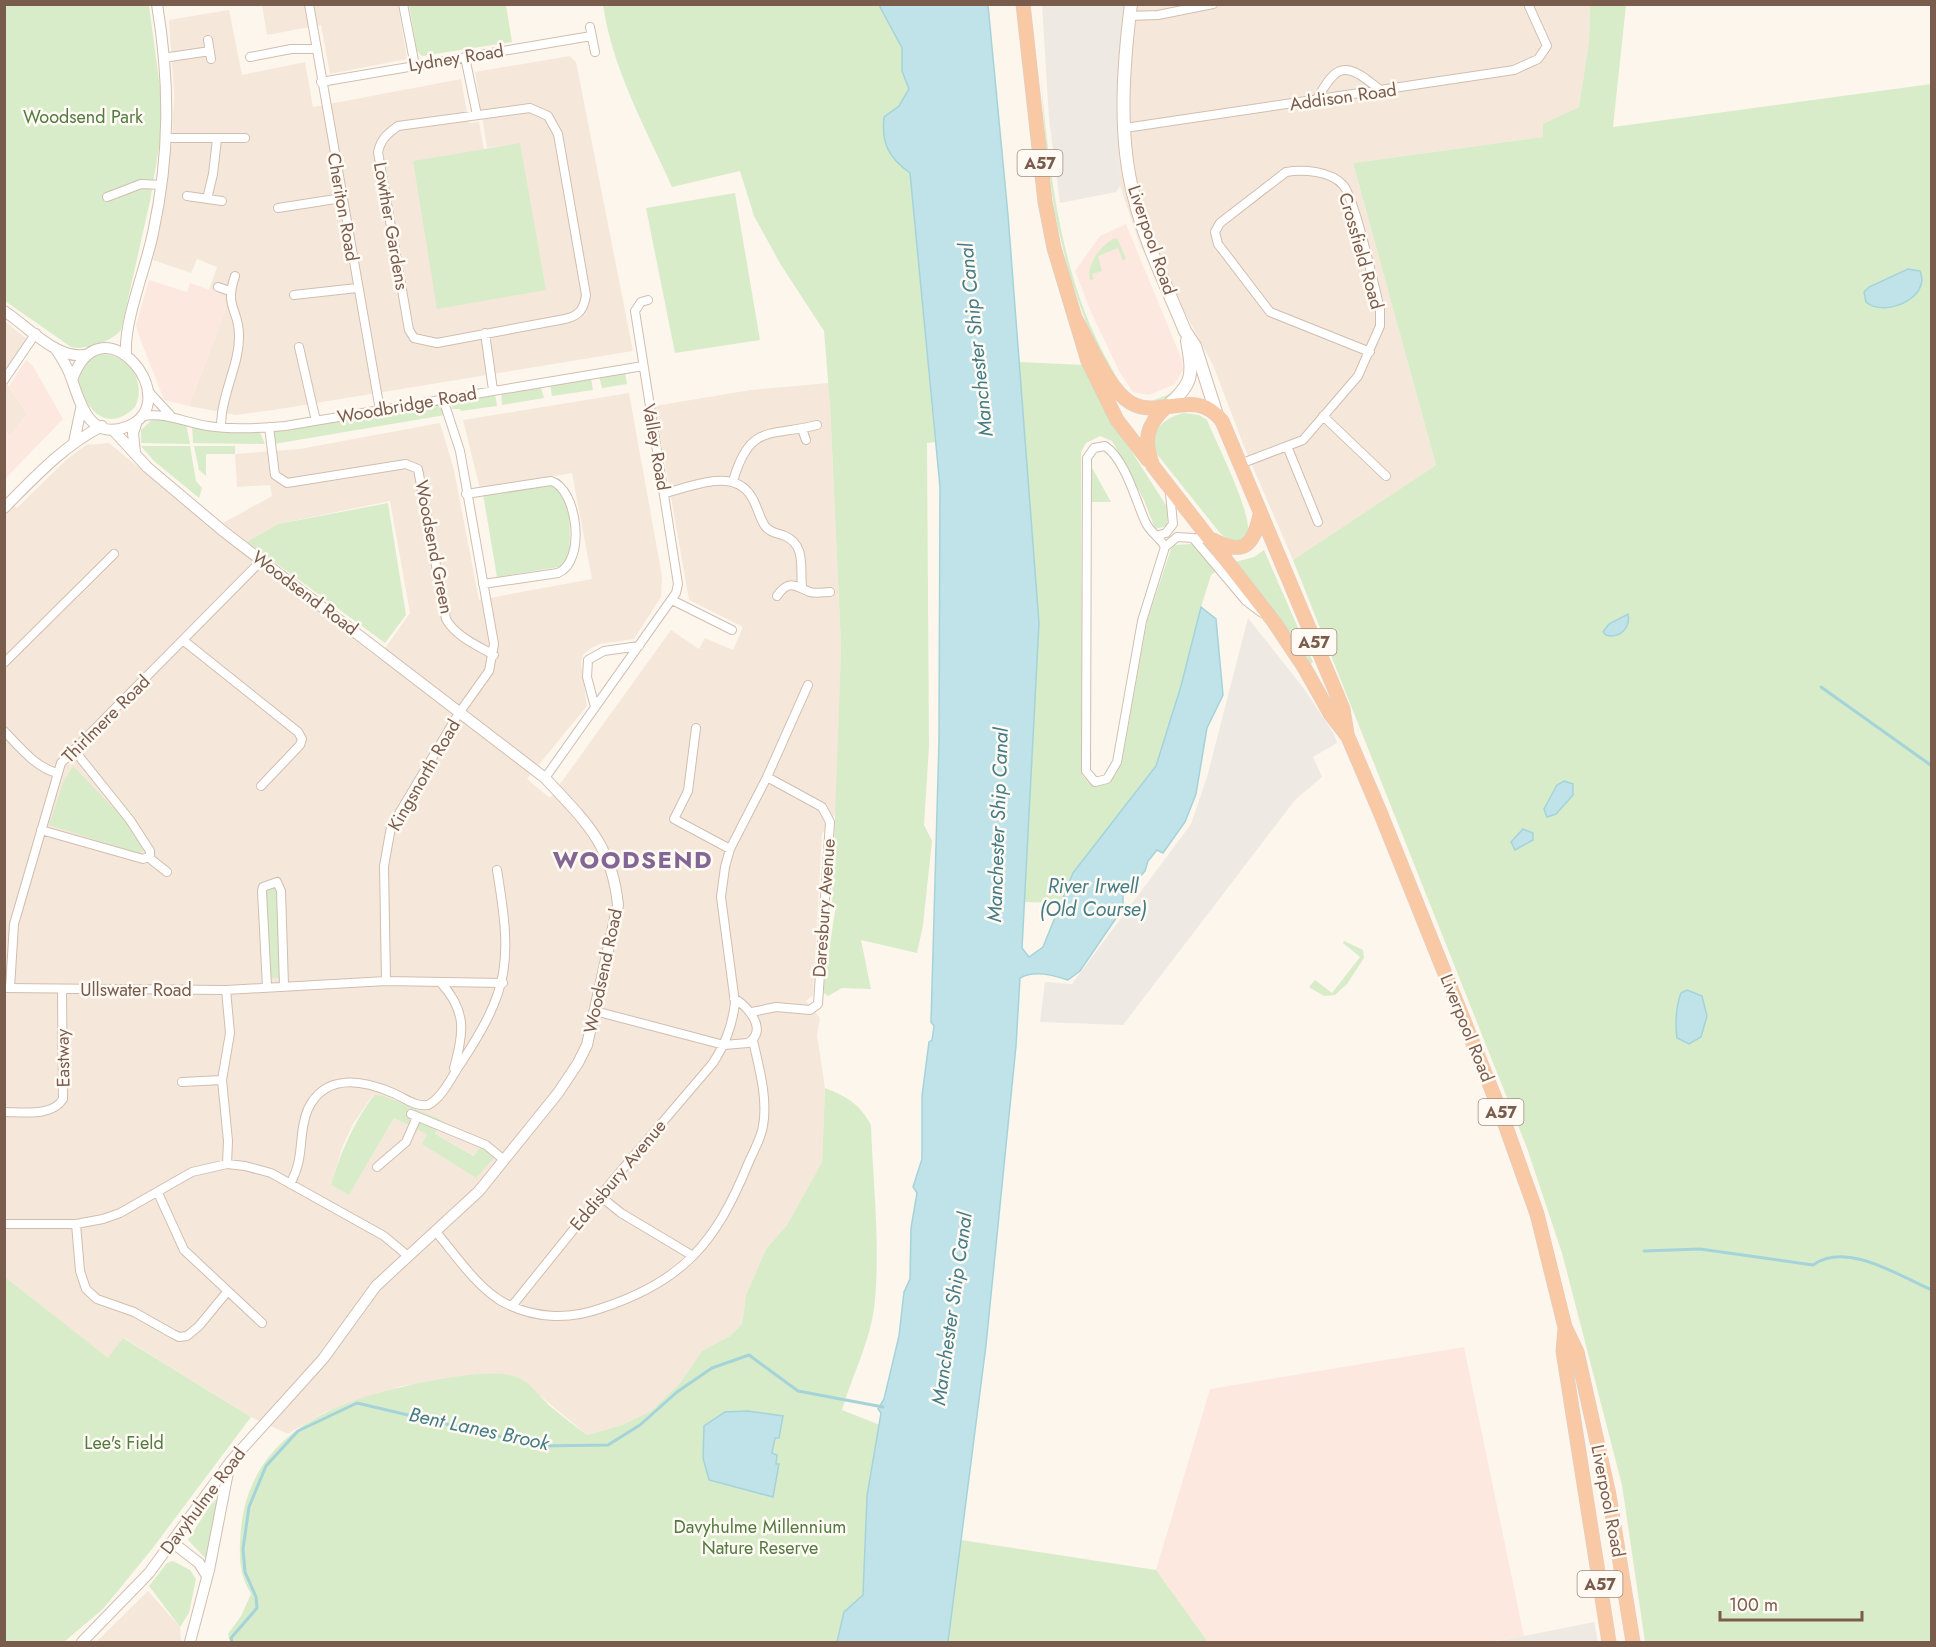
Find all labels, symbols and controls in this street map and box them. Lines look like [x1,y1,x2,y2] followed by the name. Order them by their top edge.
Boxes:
[407,38,505,78] street label: Lydney Road
[1288,77,1398,117] street label: Addison Road
[23,104,143,130] park label: Woodsend Park
[1018,150,1062,176] road number: A57
[321,151,365,263] street label: Cheriton Road
[367,160,415,292] street label: Lowther Gardens
[1121,182,1183,298] street label: Liverpool Road
[1332,190,1390,312] street label: Crossfield Road
[951,240,1001,438] water label: Manchester Ship Canal
[335,380,479,430] street label: Woodbridge Road
[636,401,676,493] street label: Valley Road
[408,478,460,616] street label: Woodsend Green
[247,544,363,642] street label: Woodsend Road
[1292,629,1336,655] road number: A57
[56,669,156,769] street label: Thirlmere Road
[381,714,467,836] street label: Kingsnorth Road
[980,726,1016,923] water label: Manchester Ship Canal
[806,838,842,978] street label: Daresbury Avenue
[553,842,713,877] district label: WOODSEND
[1039,872,1147,924] water label: River Irwell (Old Course)
[577,906,629,1036] street label: Woodsend Road
[1434,970,1500,1086] street label: Liverpool Road
[80,977,192,1003] street label: Ullswater Road
[49,1028,77,1088] street label: Eastway
[1478,1099,1524,1125] road number: A57
[564,1114,672,1236] street label: Eddisbury Avenue
[924,1209,980,1407] water label: Manchester Ship Canal
[406,1400,553,1458] water label: Bent Lanes Brook
[84,1430,164,1456] park label: Lee's Field
[154,1442,252,1560] street label: Davyhulme Road
[1584,1442,1632,1560] street label: Liverpool Road
[674,1514,846,1561] park label: Davyhulme Millennium Nature Reserve
[1578,1571,1622,1597] road number: A57
[1720,1584,1862,1622] scale bar
[1729,1592,1778,1618] text: 100 m

